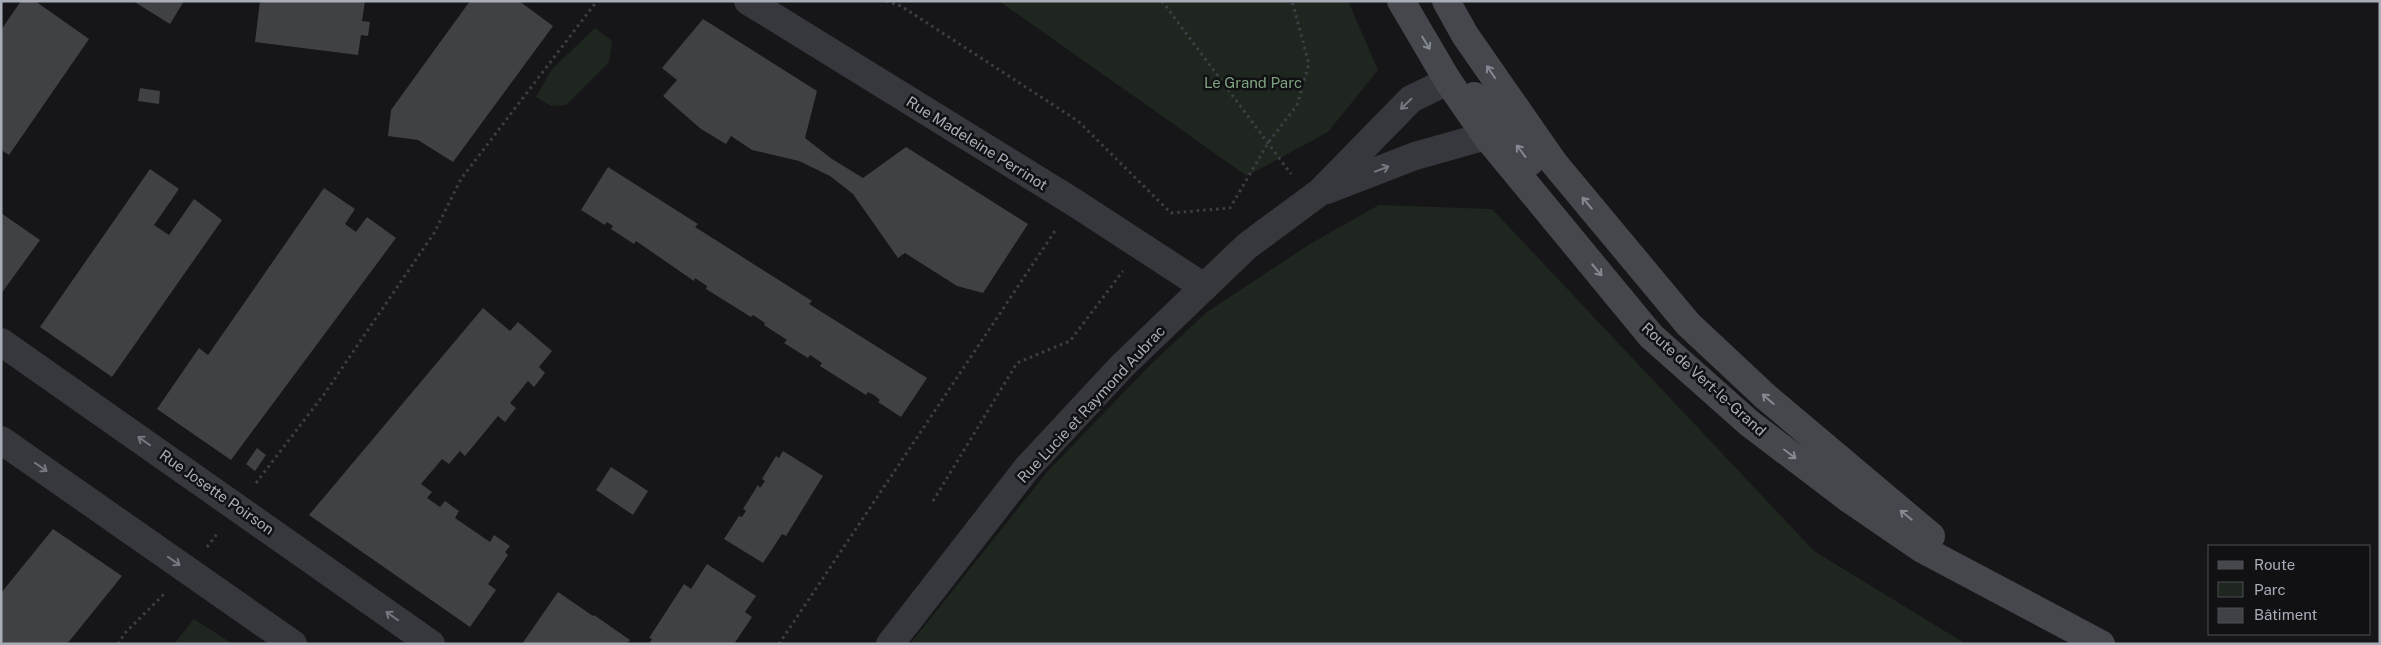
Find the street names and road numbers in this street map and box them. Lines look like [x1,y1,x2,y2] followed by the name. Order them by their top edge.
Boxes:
[903,93,1051,193] street label: Rue Madeleine Perrinot
[1639,319,1769,439] street label: Route de Vert-le-Grand
[1014,322,1168,486] street label: Rue Lucie et Raymond Aubrac
[156,446,278,538] street label: Rue Josette Poirson

